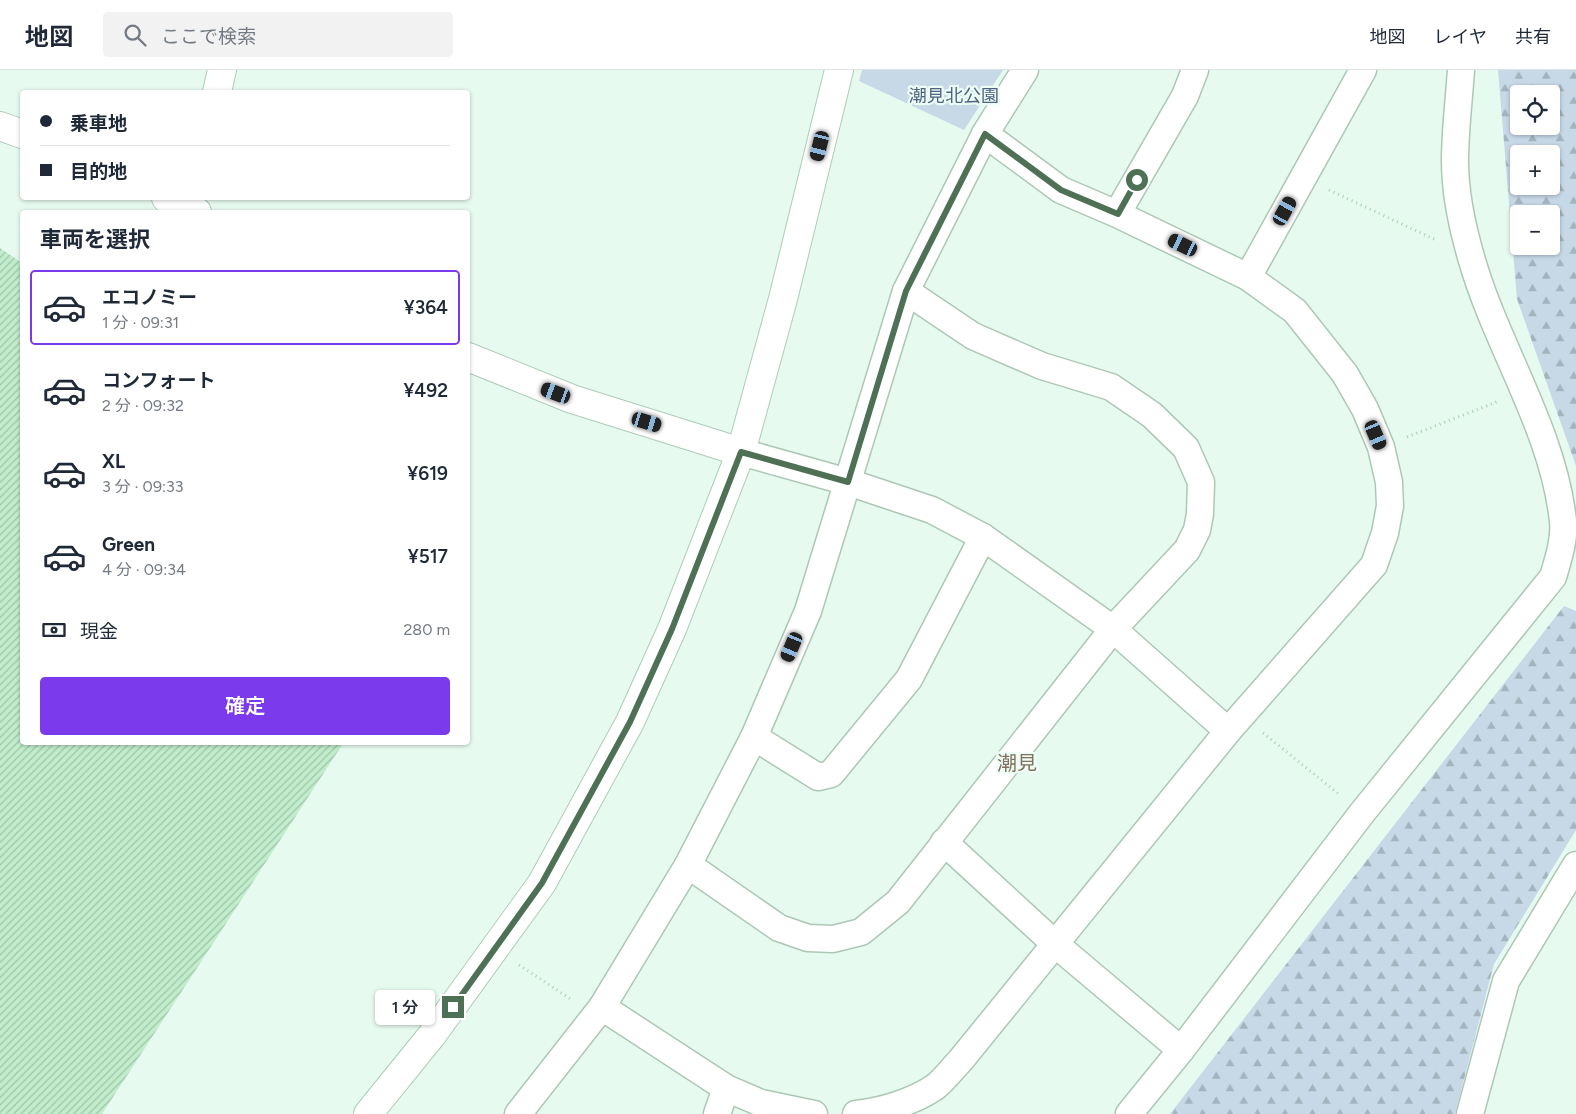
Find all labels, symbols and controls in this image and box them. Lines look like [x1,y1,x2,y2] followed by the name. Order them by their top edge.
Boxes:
[103,12,453,57] search box
[121,21,149,49] icon: search
[25,22,73,51] text: 地図
[161,25,256,48] text: ここで検索
[1370,26,1406,48] text: 地図
[1434,26,1487,48] text: レイヤ
[1515,26,1551,48] text: 共有
[909,85,999,107] park label: 潮見北公園
[1510,85,1560,255] map controls
[1510,85,1560,135] button: locate
[70,112,127,135] text: 乗車地
[809,130,830,162] car
[1510,145,1560,195] button: +
[70,160,127,183] text: 目的地
[1126,169,1148,191] route start
[1271,194,1298,228] car
[1510,205,1560,255] button: −
[40,226,150,253] text: 車両を選択
[1166,232,1199,258] car
[42,285,87,330] icon: car
[102,286,197,309] text: エコノミー
[404,296,448,319] text: ¥364
[102,313,179,332] text: 1 分 · 09:31
[42,368,87,413] icon: car
[102,369,215,392] text: コンフォート
[403,379,448,402] text: ¥492
[539,381,572,405] car
[102,396,184,415] text: 2 分 · 09:32
[630,410,663,434] car
[1363,418,1388,452] car
[102,450,125,473] text: XL
[42,451,87,496] icon: car
[407,462,448,485] text: ¥619
[102,477,183,496] text: 3 分 · 09:33
[102,533,155,556] text: Green
[42,534,87,579] icon: car
[408,545,448,568] text: ¥517
[102,560,186,579] text: 4 分 · 09:34
[40,616,68,644] icon: cash
[80,620,118,643] text: 現金
[403,620,450,639] text: 280 m
[779,630,804,664] car
[40,677,450,735] button: 確定
[997,751,1037,775] district label: 潮見
[376,990,436,1024] callout: 1 分
[442,996,464,1018] route end
[392,998,418,1017] text: 1 分

